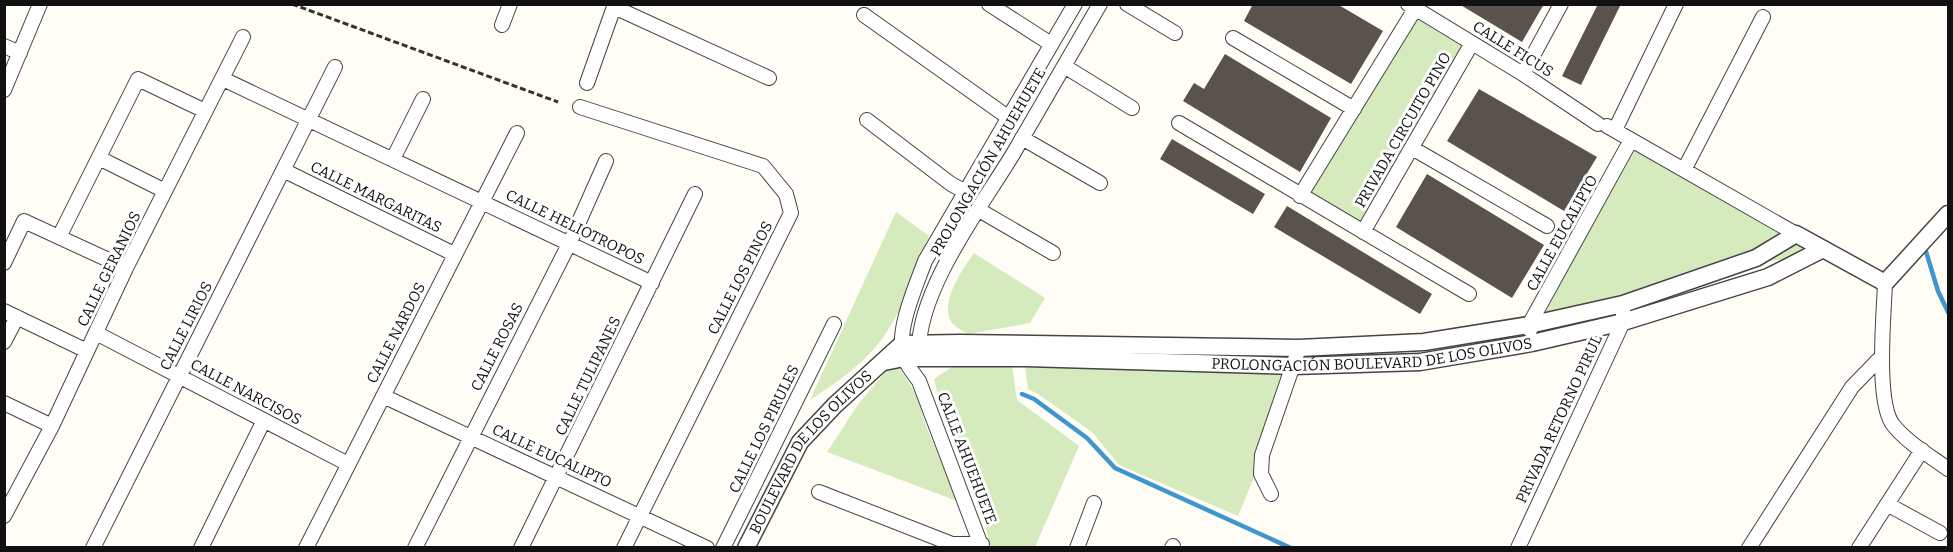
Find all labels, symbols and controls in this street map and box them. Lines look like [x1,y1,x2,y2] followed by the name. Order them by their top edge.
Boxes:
[1469,17,1557,81] street label: CALLE FICUS
[1351,49,1455,211] street label: PRIVADA CIRCUITO PINO
[927,65,1049,259] street label: PROLONGACIÓN AHUEHUETE
[308,157,444,237] street label: CALLE MARGARITAS
[1523,172,1601,294] street label: CALLE EUCALIPTO
[503,186,647,268] street label: CALLE HELIOTROPOS
[73,209,145,329] street label: CALLE GERANIOS
[704,218,776,338] street label: CALLE LOS PINOS
[156,279,216,373] street label: CALLE LIRIOS
[363,280,429,386] street label: CALLE NARDOS
[467,300,527,394] street label: CALLE ROSAS
[551,314,625,438] street label: CALLE TULIPANES
[1512,332,1606,506] street label: PRIVADA RETORNO PIRUL
[1211,334,1533,375] street label: PROLONGACIÓN BOULEVARD DE LOS OLIVOS
[187,355,305,429] street label: CALLE NARCISOS
[725,362,803,496] street label: CALLE LOS PIRULES
[746,367,876,537] street label: BOULEVARD DE LOS OLIVOS
[934,389,1000,527] street label: CALLE AHUEHUETE
[489,420,615,492] street label: CALLE EUCALIPTO

